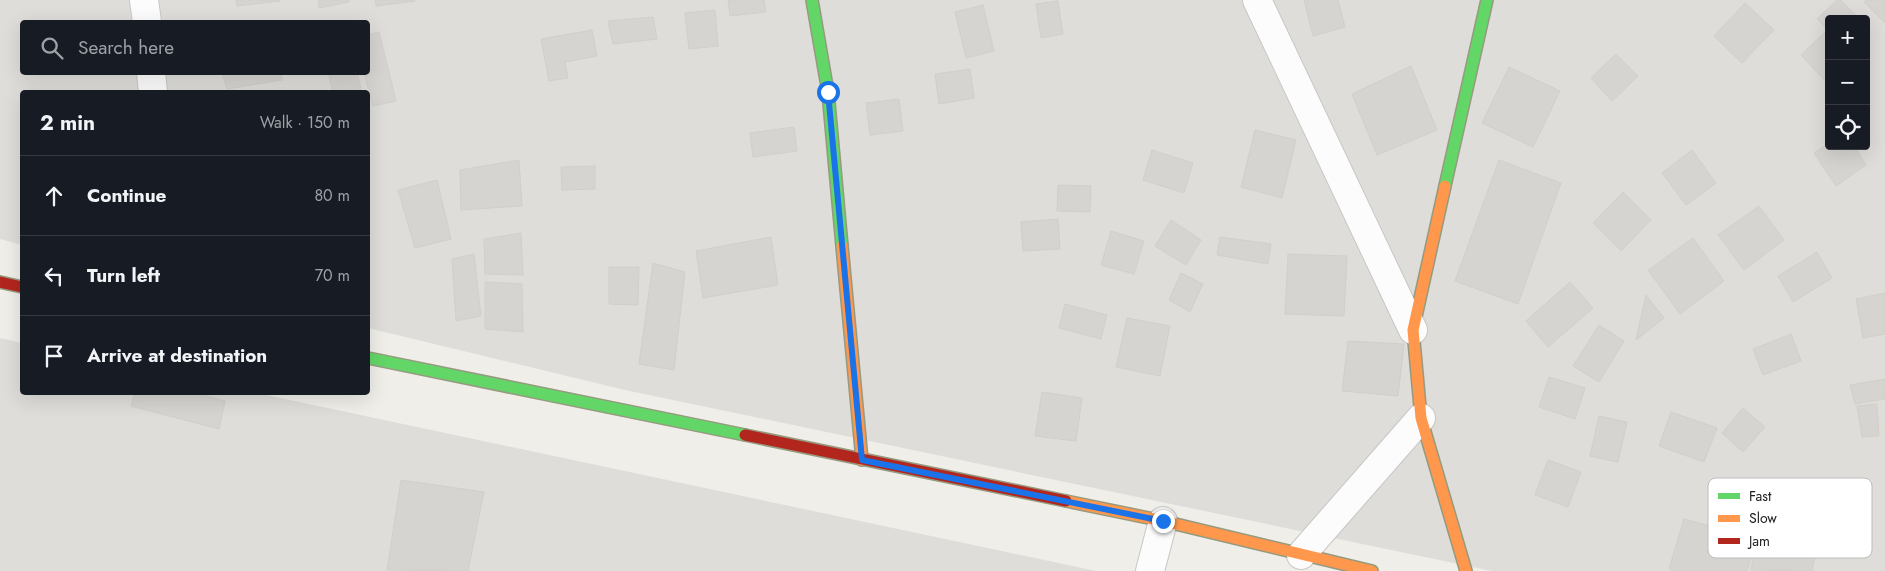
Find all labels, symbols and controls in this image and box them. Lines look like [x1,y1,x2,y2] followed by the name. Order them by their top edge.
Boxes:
[1825,15,1870,150] map controls
[1825,15,1870,60] button: +
[20,20,370,75] search box
[38,34,66,62] icon: search
[78,34,174,61] text: Search here
[1825,60,1870,105] button: −
[817,81,840,104] route start
[1825,105,1870,150] button: locate
[40,108,95,138] text: 2 min
[260,111,350,134] text: Walk · 150 m
[40,182,68,210] icon: ahead
[87,182,166,209] text: Continue
[314,184,350,207] text: 80 m
[40,262,68,290] icon: left
[87,262,160,289] text: Turn left
[315,264,350,287] text: 70 m
[40,342,68,370] icon: arrive
[87,342,267,369] text: Arrive at destination
[1708,478,1872,558] legend
[1749,486,1772,506] text: Fast
[1749,508,1777,528] text: Slow
[1152,510,1175,533] route end
[1747,531,1770,551] text: Jam

